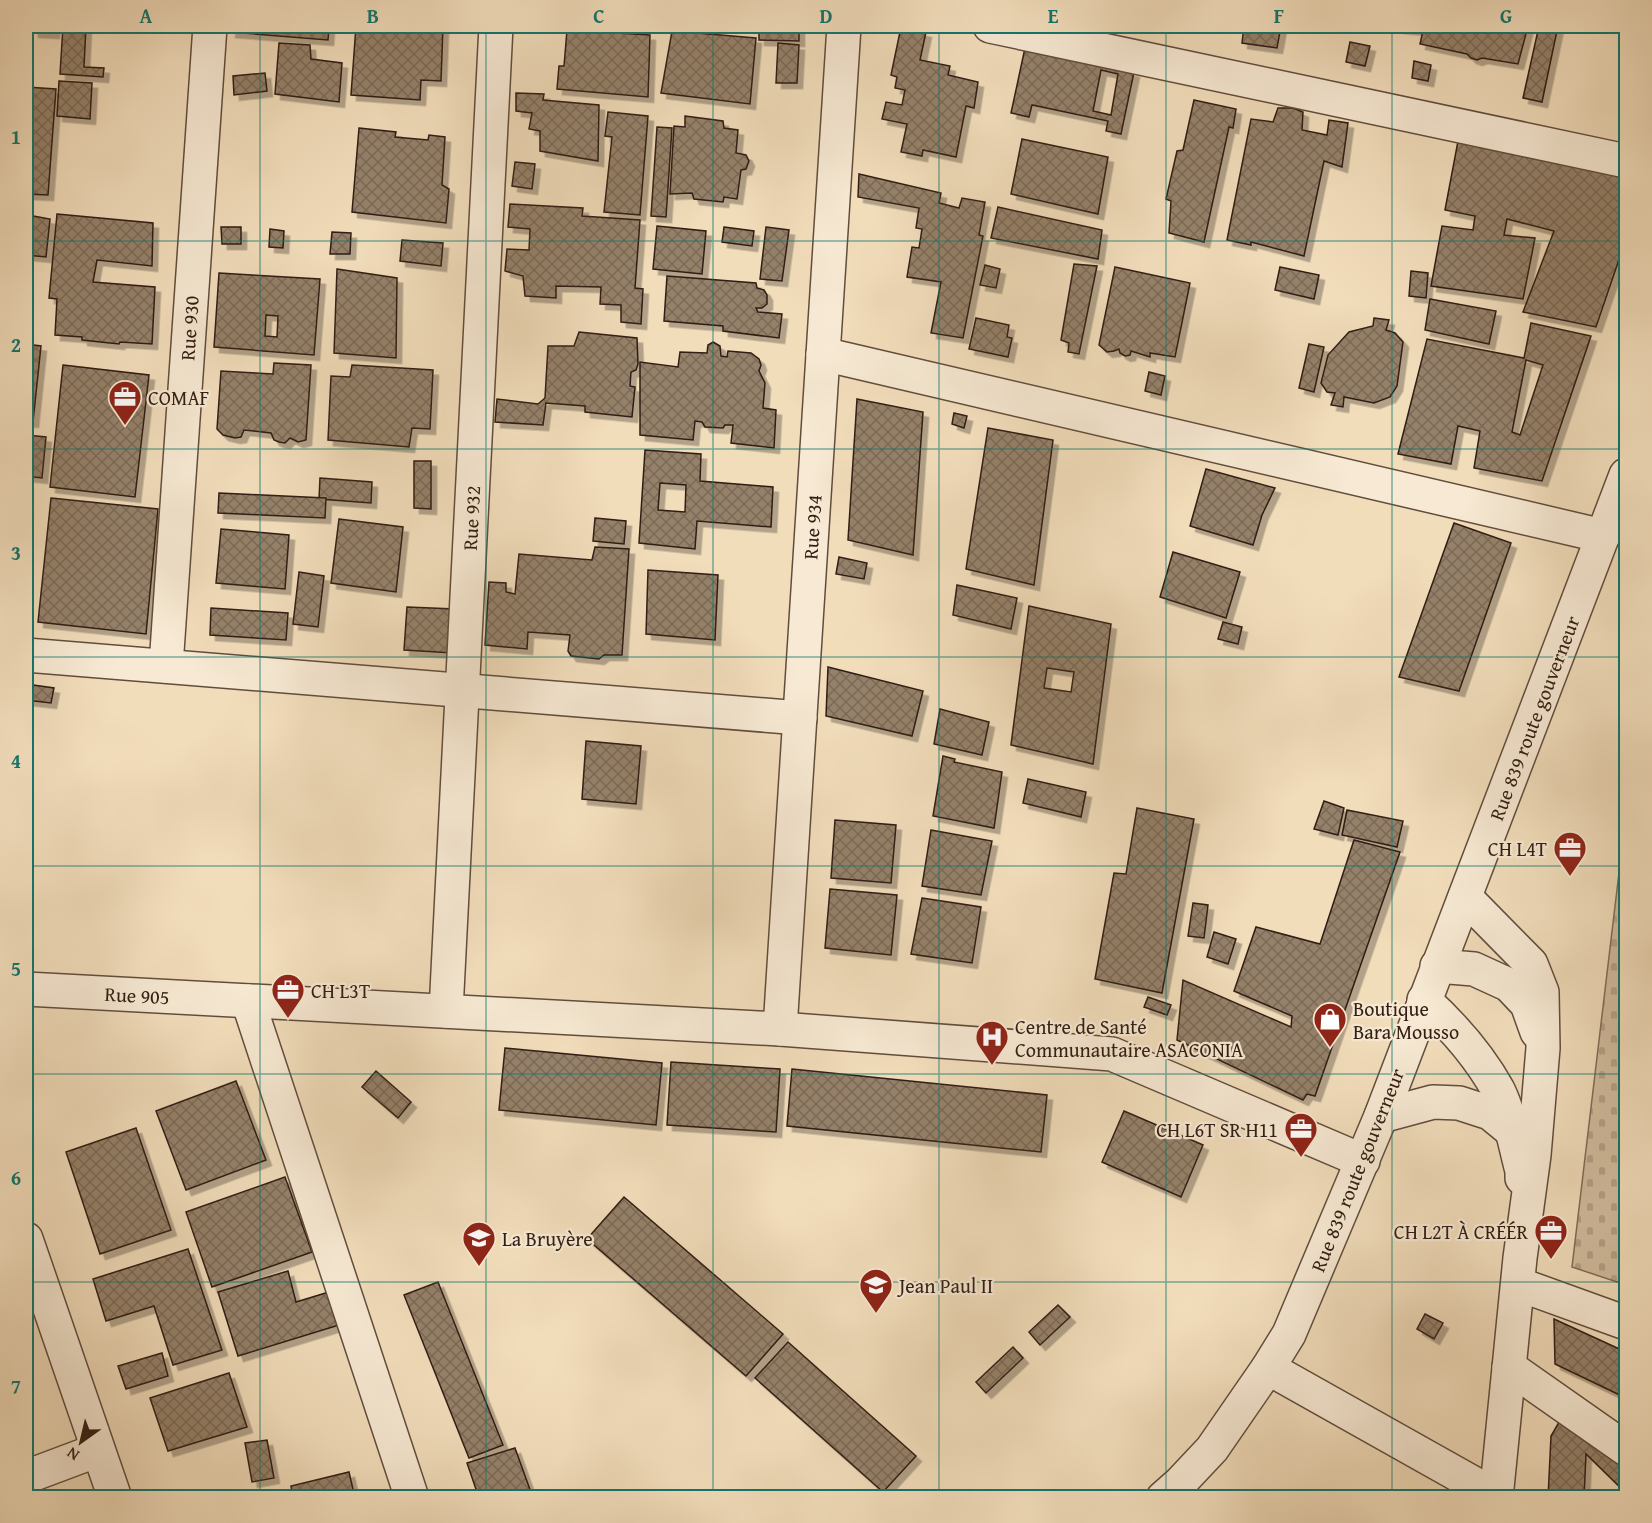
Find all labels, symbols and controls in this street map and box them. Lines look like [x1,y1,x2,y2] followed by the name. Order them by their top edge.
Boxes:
[140,1,153,30] text: A
[367,1,379,30] text: B
[593,1,605,30] text: C
[819,1,833,30] text: D
[1048,1,1059,30] text: E
[1274,1,1284,30] text: F
[1500,1,1512,30] text: G
[11,122,21,151] text: 1
[172,295,206,361] street label: Rue 930
[11,330,21,359] text: 2
[107,379,143,426] office icon: COMAF
[148,383,209,412] place label: COMAF
[455,485,487,551] street label: Rue 932
[795,494,829,560] street label: Rue 934
[11,538,21,567] text: 3
[1482,612,1586,824] street label: Rue 839 route gouverneur
[11,746,21,775] text: 4
[1552,830,1588,877] office icon: CH L4T
[1488,834,1547,863] place label: CH L4T
[11,954,21,983] text: 5
[270,972,306,1019] office icon: CH L3T
[311,976,370,1005] place label: CH L3T
[104,979,170,1011] street label: Rue 905
[1353,994,1459,1046] place label: Boutique Bara Mousso
[1312,1001,1348,1048] shop icon: Boutique Bara Mousso
[1015,1012,1243,1064] place label: Centre de Santé Communautaire ASACONIA
[974,1019,1010,1066] hospital icon: Centre de Santé Communautaire ASACONIA
[1303,1064,1411,1276] street label: Rue 839 route gouverneur
[1283,1111,1319,1158] office icon: CH L6T SR H11
[1156,1115,1278,1144] place label: CH L6T SR H11
[11,1163,21,1192] text: 6
[1533,1213,1569,1260] office icon: CH L2T À CRÉÉR
[1394,1217,1528,1246] place label: CH L2T À CRÉÉR
[461,1220,497,1267] school or university icon: La Bruyère
[502,1224,593,1253] place label: La Bruyère
[858,1267,894,1314] school or university icon: Jean Paul II
[896,1271,993,1300] place label: Jean Paul II
[11,1371,21,1400] text: 7
[51,1412,111,1472] north arrow
[61,1441,84,1467] text: N

